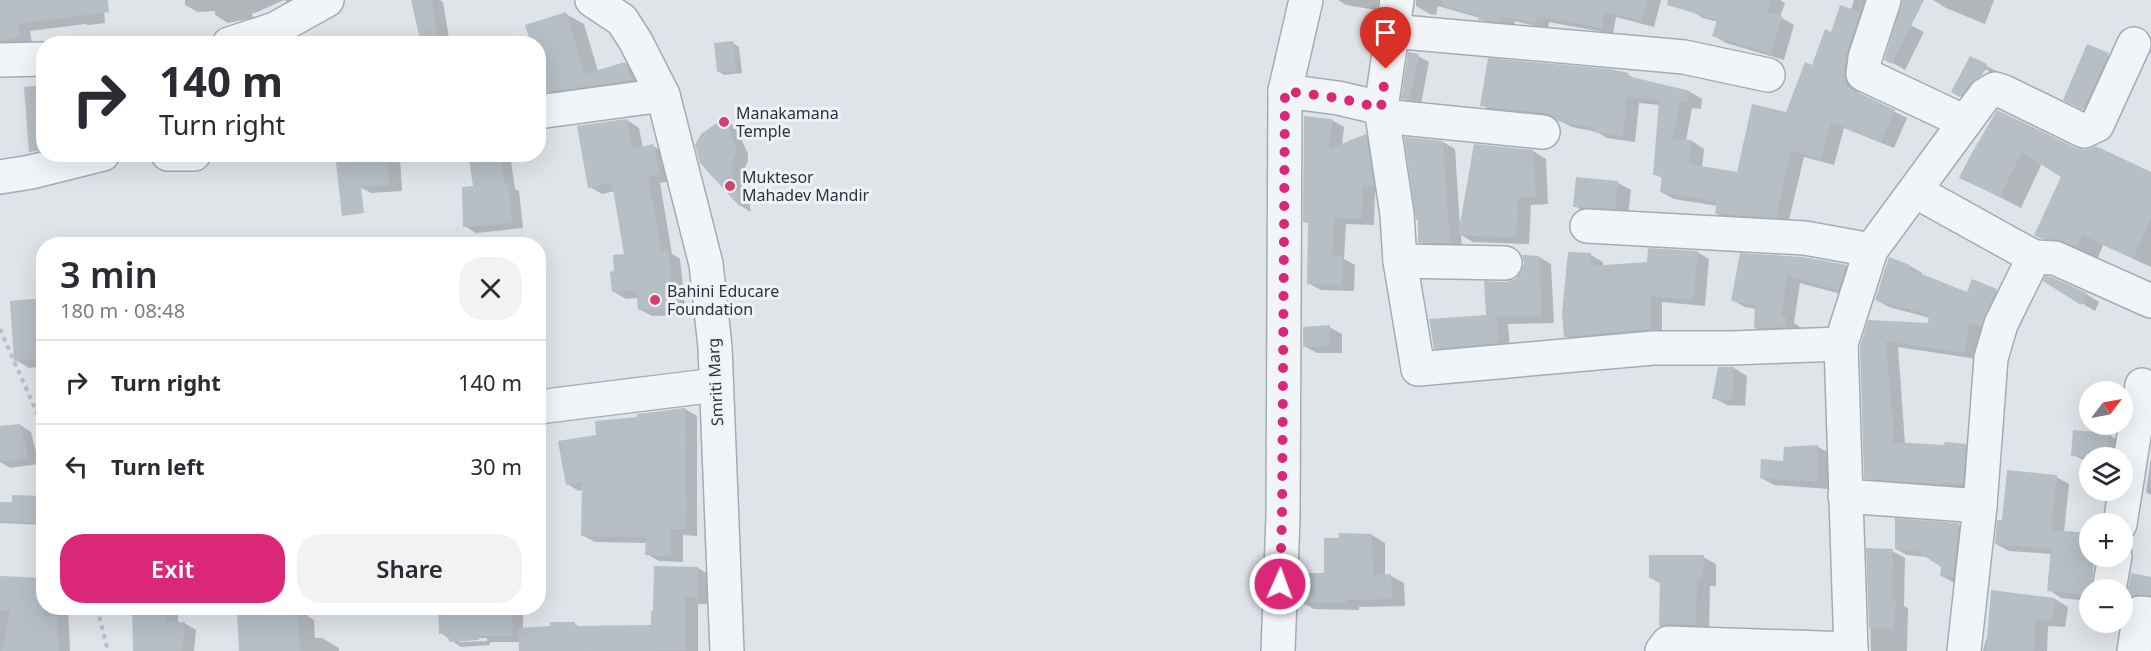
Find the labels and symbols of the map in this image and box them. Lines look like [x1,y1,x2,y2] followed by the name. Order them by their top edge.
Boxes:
[1360,7,1411,69] pin
[736,102,839,142] place label: Manakamana Temple
[717,115,731,129] marker: Manakamana Temple
[742,166,870,206] place label: Muktesor Mahadev Mandir
[723,179,737,193] marker: Muktesor Mahadev Mandir
[667,280,779,320] place label: Bahini Educare Foundation
[648,293,662,307] marker: Bahini Educare Foundation
[702,337,728,427] street label: Smriti Marg
[2079,381,2133,435] north arrow
[1248,552,1312,616] position arrow

